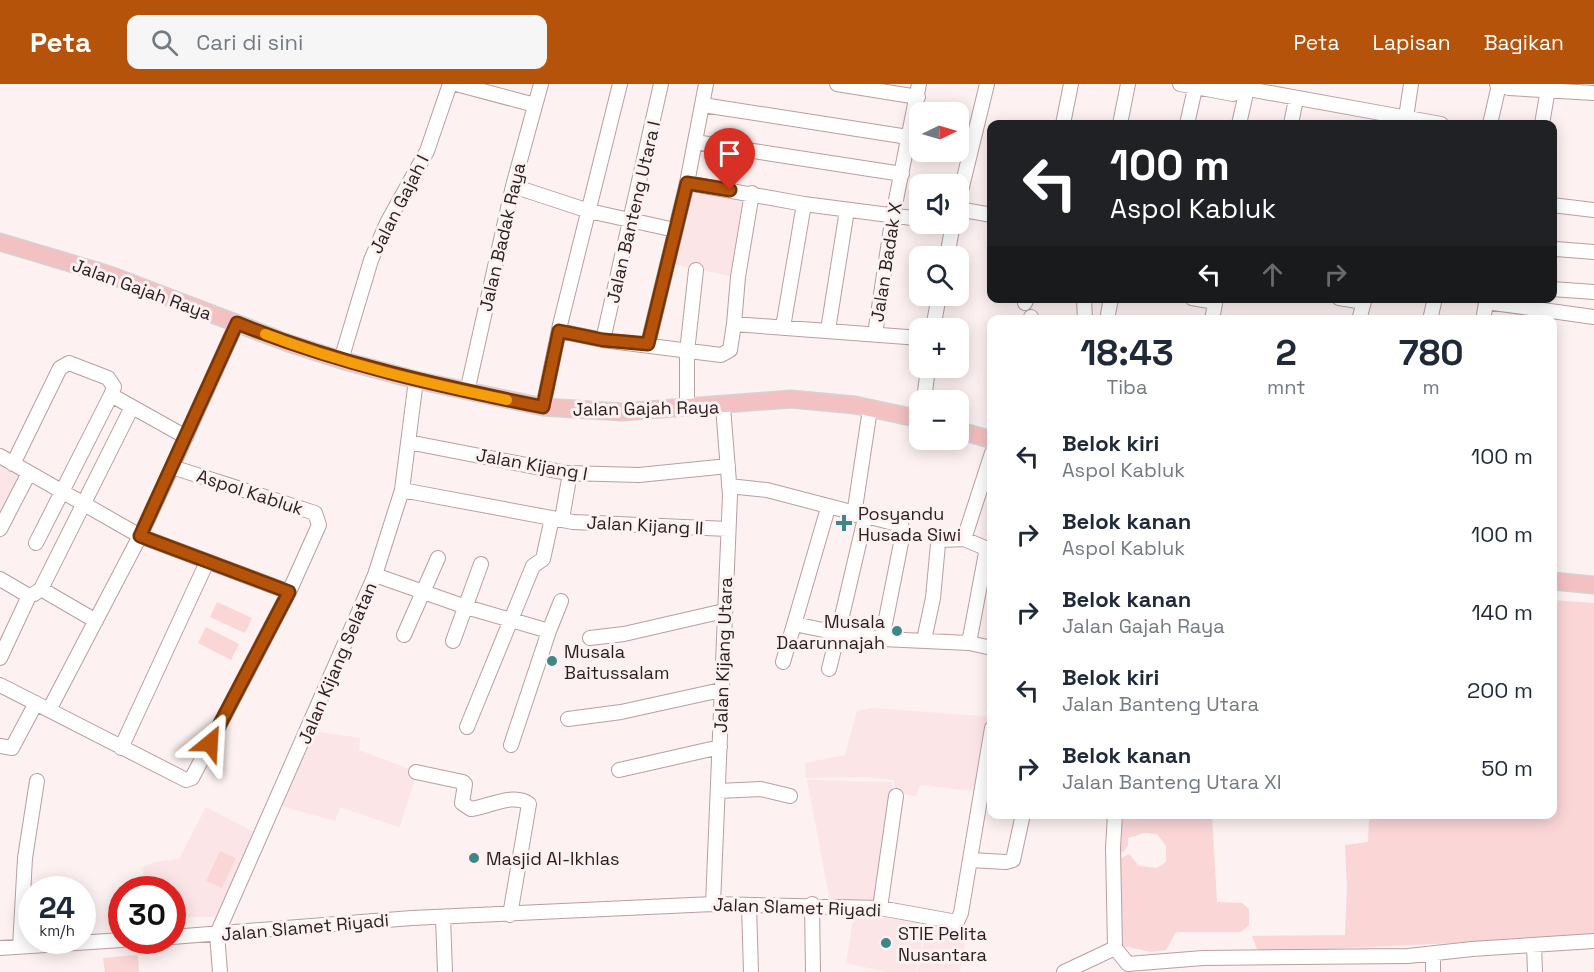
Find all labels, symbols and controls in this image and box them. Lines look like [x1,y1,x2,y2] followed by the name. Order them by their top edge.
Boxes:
[127,15,547,69] search box
[30,24,91,60] text: Peta
[148,26,181,59] icon: search
[196,28,303,56] text: Cari di sini
[1294,29,1340,56] text: Peta
[1373,29,1451,56] text: Lapisan
[1484,29,1564,56] text: Bagikan
[909,102,969,162] north arrow
[909,102,969,450] map controls
[601,119,665,305] street label: Jalan Banteng Utara I
[704,128,755,190] pin
[713,137,746,170] icon: arrive
[1110,139,1230,192] text: 100 m
[1011,144,1089,222] icon: left
[364,151,434,257] street label: Jalan Gajah I
[474,160,530,314] street label: Jalan Badak Raya
[909,174,969,234] button: sound
[1110,191,1276,226] text: Aspol Kabluk
[865,201,907,323] street label: Jalan Badak X
[909,246,969,306] button: search
[69,253,215,325] street label: Jalan Gajah Raya
[1193,258,1226,291] icon: left
[1256,258,1289,291] icon: ahead
[1319,258,1352,291] icon: right
[909,318,969,378] button: +
[1080,330,1174,376] text: 18:43
[1276,330,1297,376] text: 2
[1399,330,1464,376] text: 780
[1107,374,1147,400] text: Tiba
[1267,374,1305,400] text: mnt
[1423,374,1440,400] text: m
[909,390,969,450] button: −
[573,395,719,421] street label: Jalan Gajah Raya
[1062,429,1159,457] text: Belok kiri
[1011,440,1044,473] icon: left
[1471,442,1533,470] text: 100 m
[474,443,590,485] street label: Jalan Kijang I
[1062,457,1185,483] text: Aspol Kabluk
[194,464,306,520] street label: Aspol Kabluk
[858,502,961,546] place label: Posyandu Husada Siwi
[1062,507,1191,535] text: Belok kanan
[586,510,704,540] street label: Jalan Kijang II
[835,514,853,532] marker: Posyandu Husada Siwi
[1011,518,1044,551] icon: right
[1471,520,1533,548] text: 100 m
[1062,535,1185,561] text: Aspol Kabluk
[709,577,737,733] street label: Jalan Kijang Utara
[292,578,382,748] street label: Jalan Kijang Selatan
[1062,585,1191,613] text: Belok kanan
[1011,596,1044,629] icon: right
[1471,598,1533,626] text: 140 m
[776,610,885,654] place label: Musala Daarunnajah
[1062,613,1225,639] text: Jalan Gajah Raya
[890,624,904,638] marker: Musala Daarunnajah
[564,640,669,684] place label: Musala Baitussalam
[545,654,559,668] marker: Musala Baitussalam
[1062,663,1159,691] text: Belok kiri
[1011,674,1044,707] icon: left
[1467,676,1533,704] text: 200 m
[1062,691,1259,717] text: Jalan Banteng Utara
[178,711,242,775] position arrow
[1062,741,1191,769] text: Belok kanan
[1011,752,1044,785] icon: right
[1481,754,1533,782] text: 50 m
[1062,769,1282,795] text: Jalan Banteng Utara XI
[486,847,619,870] place label: Masjid Al-Ikhlas
[467,851,481,865] marker: Masjid Al-Ikhlas
[108,876,186,954] speed limit sign: 30
[39,888,75,927] text: 24
[712,893,882,921] street label: Jalan Slamet Riyadi
[220,908,390,946] street label: Jalan Slamet Riyadi
[39,921,75,940] text: km/h
[898,922,987,966] place label: STIE Pelita Nusantara
[879,936,893,950] marker: STIE Pelita Nusantara

